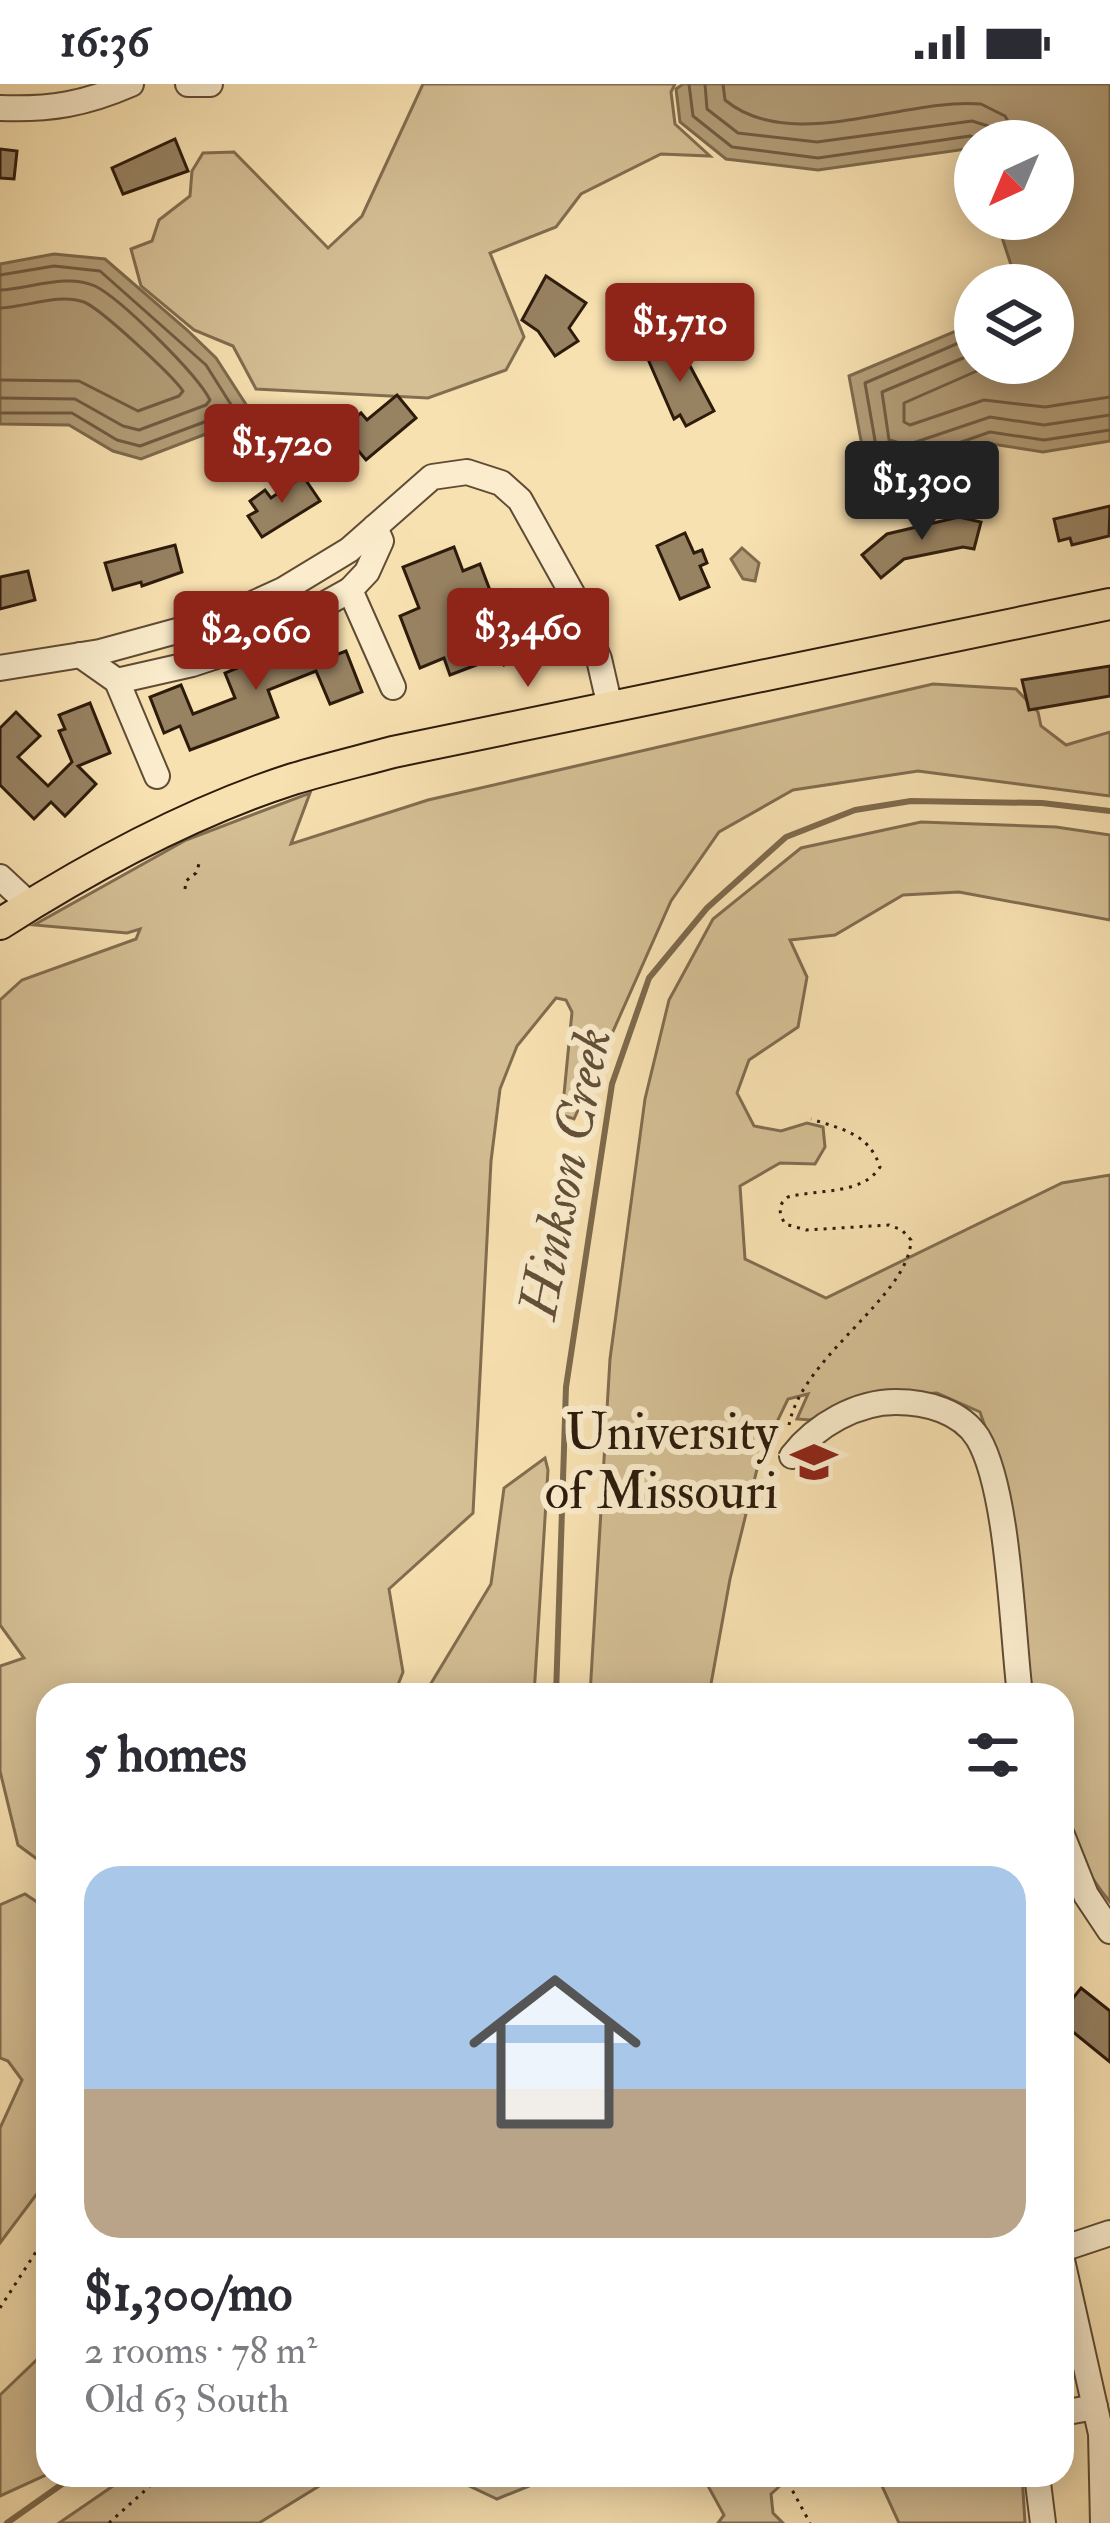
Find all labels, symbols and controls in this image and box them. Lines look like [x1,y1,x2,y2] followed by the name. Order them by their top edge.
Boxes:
[60,14,150,70] text: 16:36
[954,120,1074,240] north arrow
[954,120,1074,384] map controls
[954,264,1074,384] button: layers
[582,283,778,385] pin: $1,710
[632,297,728,346] text: $1,710
[184,404,380,506] pin: $1,720
[231,418,333,467] text: $1,720
[824,441,1020,543] pin: $1,300
[872,455,972,504] text: $1,300
[430,588,626,690] pin: $3,460
[158,591,354,693] pin: $2,060
[474,602,582,651] text: $3,460
[201,605,311,654] text: $2,060
[504,1022,627,1327] water label: Hinkson Creek
[545,1401,780,1524] place label: University of Missouri
[789,1437,839,1487] school or university icon: University of Missouri
[960,1722,1026,1788] icon: filters
[84,1723,247,1787] text: 5 homes
[447,1944,663,2160] icon: home
[84,2262,292,2326] text: $1,300/mo
[84,2326,317,2375] text: 2 rooms · 78 m²
[84,2375,289,2424] text: Old 63 South

